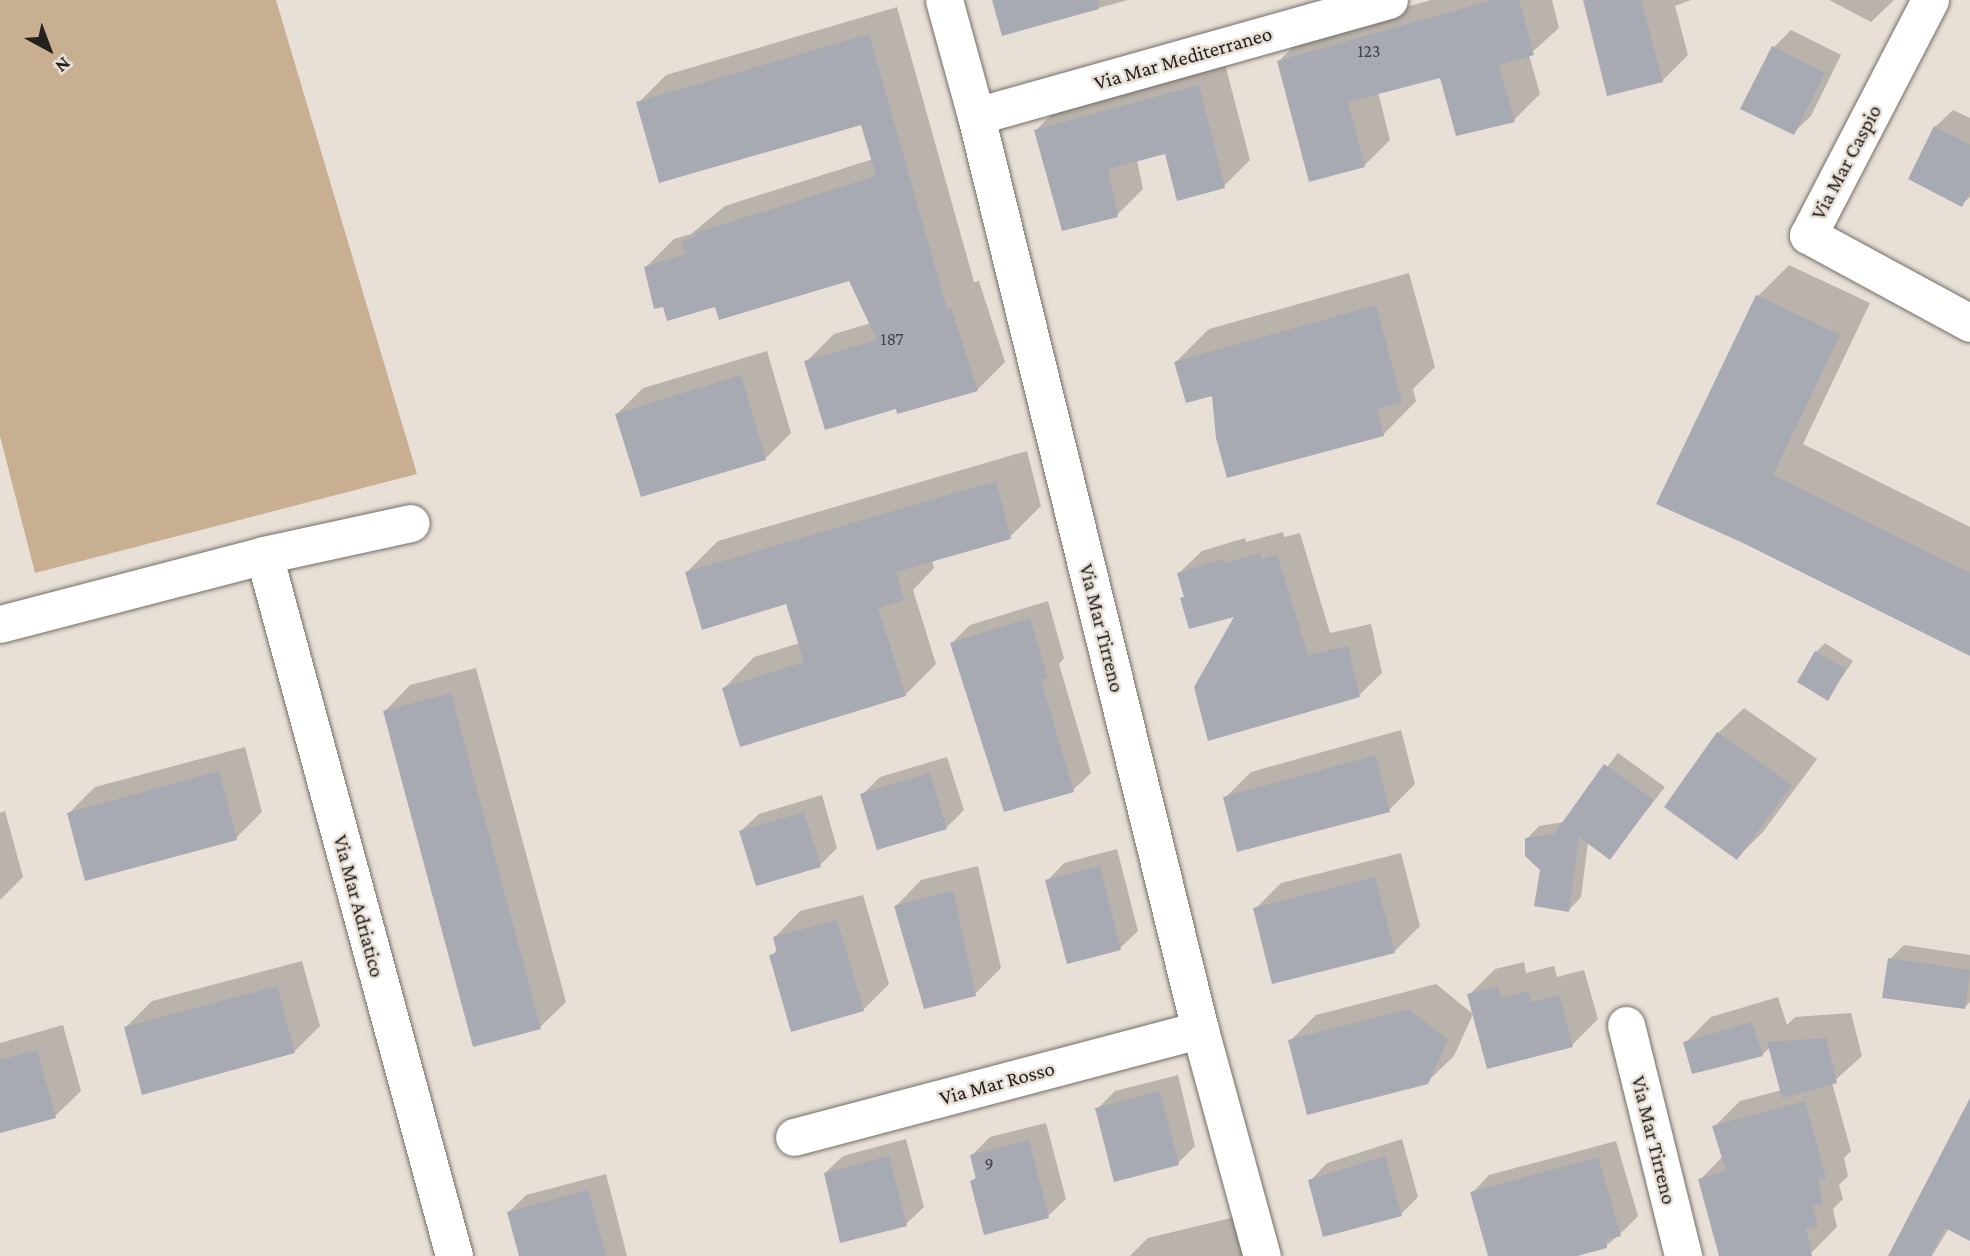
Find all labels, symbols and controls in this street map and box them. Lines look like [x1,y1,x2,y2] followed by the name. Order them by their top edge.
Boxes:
[14,14,84,84] north arrow
[1091,21,1275,95] street label: Via Mar Mediterraneo
[1357,40,1381,62] house number: 123
[51,53,75,77] text: N
[1805,100,1887,224] street label: Via Mar Caspio
[880,328,904,350] house number: 187
[1074,561,1130,695] street label: Via Mar Tirreno
[328,832,390,980] street label: Via Mar Adriatico
[937,1056,1057,1110] street label: Via Mar Rosso
[1626,1073,1682,1207] street label: Via Mar Tirreno
[984,1153,994,1175] house number: 9

